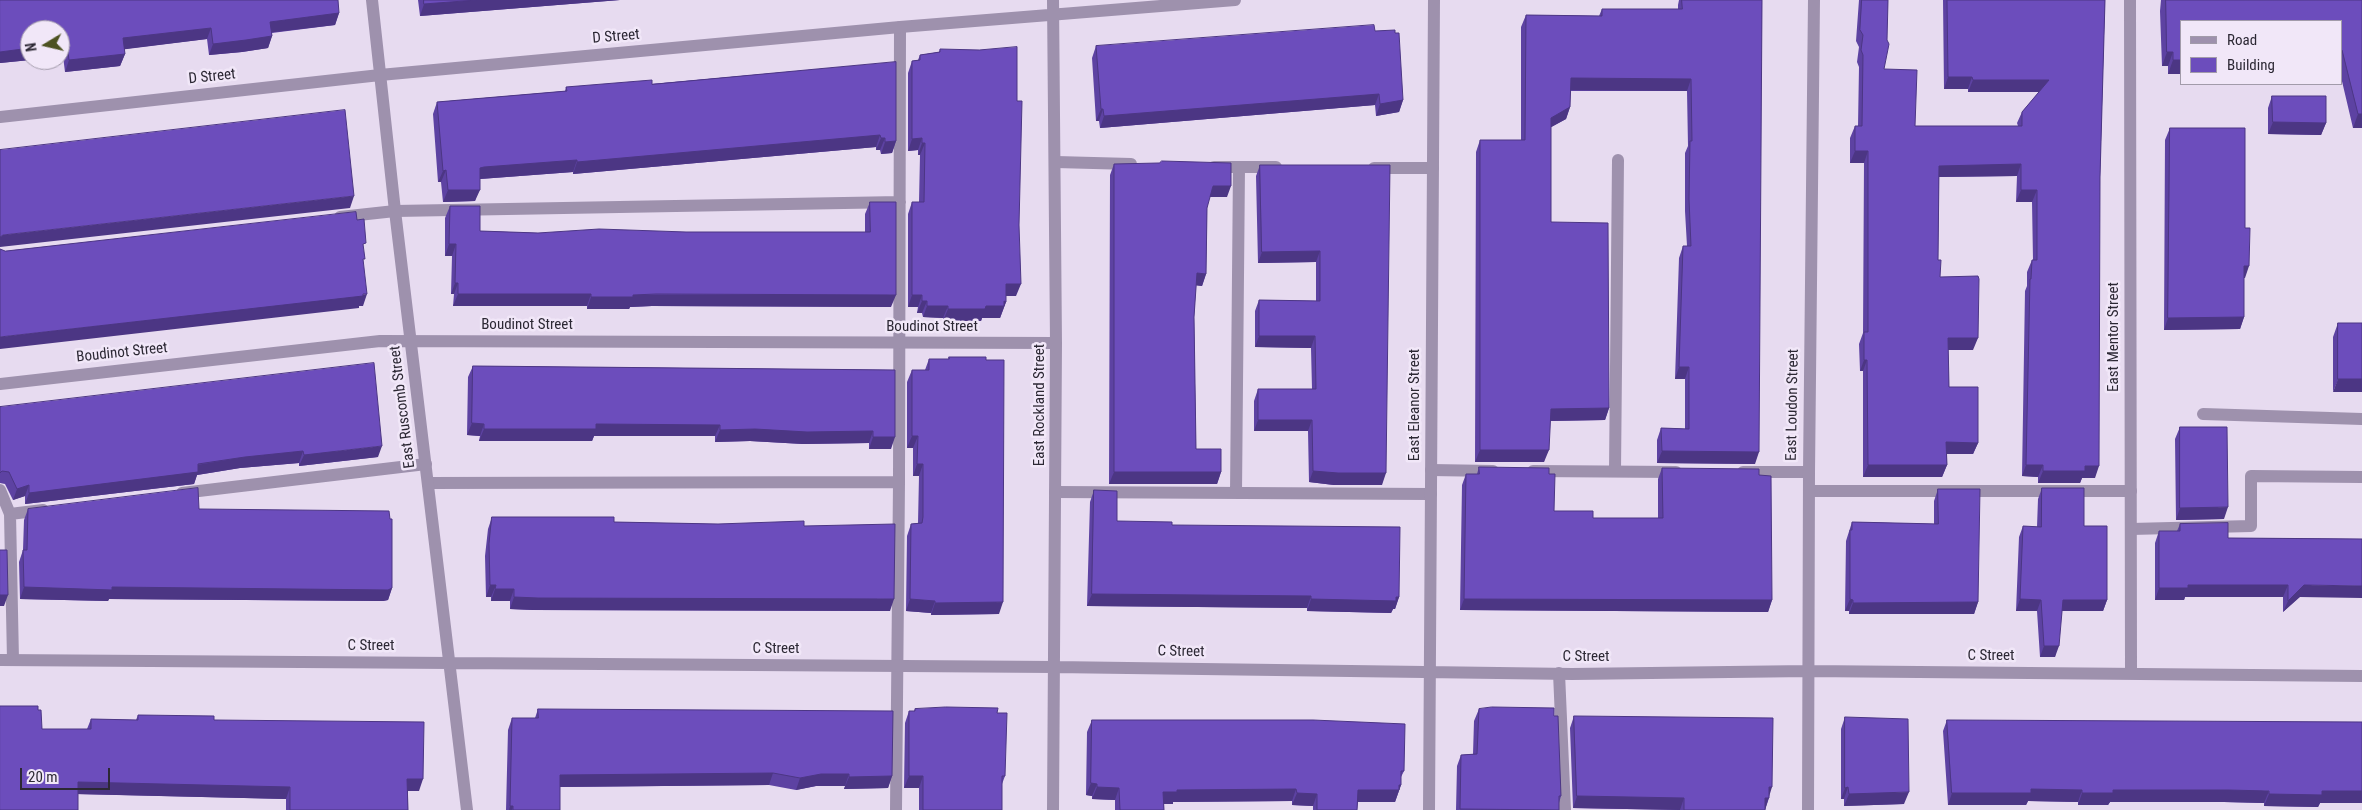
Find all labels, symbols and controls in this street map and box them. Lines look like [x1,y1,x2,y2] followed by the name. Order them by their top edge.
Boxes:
[20,20,70,70] north arrow
[2180,20,2342,85] legend
[592,26,640,48] street label: D Street
[2227,31,2257,49] text: Road
[23,42,40,53] text: N
[2227,56,2275,74] text: Building
[188,66,236,88] street label: D Street
[2105,282,2123,392] street label: East Mentor Street
[481,316,573,334] street label: Boudinot Street
[886,318,978,336] street label: Boudinot Street
[75,339,169,367] street label: Boudinot Street
[1031,344,1049,466] street label: East Rockland Street
[387,345,419,469] street label: East Ruscomb Street
[1406,349,1424,461] street label: East Eleanor Street
[1783,349,1803,461] street label: East Loudon Street
[347,637,395,655] street label: C Street
[752,640,800,658] street label: C Street
[1157,643,1205,661] street label: C Street
[1967,647,2015,665] street label: C Street
[1562,648,1610,666] street label: C Street
[22,758,112,790] scale bar
[28,768,58,786] text: 20 m

